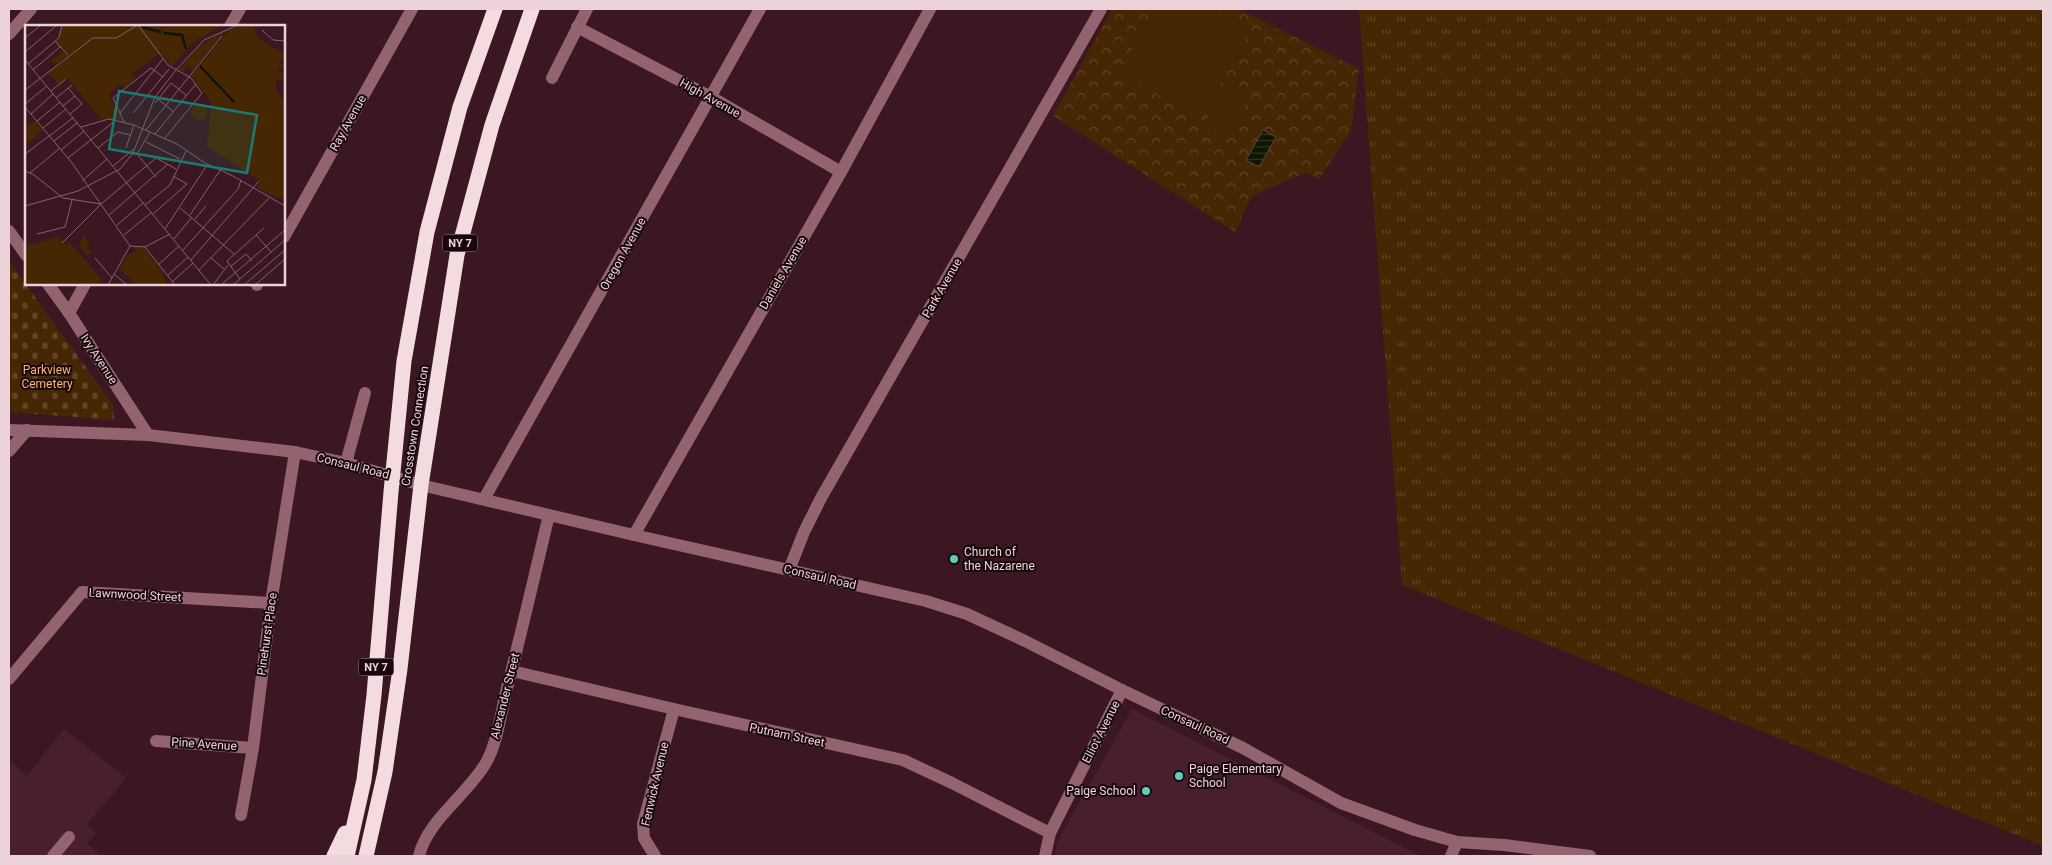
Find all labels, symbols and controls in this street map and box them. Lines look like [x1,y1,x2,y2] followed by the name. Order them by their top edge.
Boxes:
[25,25,285,285] inset map
[677,76,743,120] street label: High Avenue
[327,93,369,153] street label: Ray Avenue
[597,215,649,293] street label: Oregon Avenue
[442,234,478,252] road number: NY 7
[757,234,809,312] street label: Daniels Avenue
[919,256,965,320] street label: Park Avenue
[78,331,120,387] street label: Ivy Avenue
[21,363,73,391] park label: Parkview Cemetery
[399,365,431,487] street label: Crosstown Connection
[315,450,391,482] street label: Consaul Road
[964,545,1035,573] place label: Church of the Nazarene
[948,553,960,565] marker: Church of the Nazarene
[782,562,858,592] street label: Consaul Road
[88,586,182,604] street label: Lawnwood Street
[254,592,280,676] street label: Pinehurst Place
[488,652,522,740] street label: Alexander Street
[358,659,394,676] road number: NY 7
[1079,698,1123,766] street label: Elliot Avenue
[1158,703,1232,747] street label: Consaul Road
[748,720,826,750] street label: Putnam Street
[171,735,237,753] street label: Pine Avenue
[639,741,671,827] street label: Fenwick Avenue
[1189,762,1282,790] place label: Paige Elementary School
[1173,770,1185,782] marker: Paige Elementary School
[1066,784,1136,798] place label: Paige School
[1140,785,1152,797] marker: Paige School

